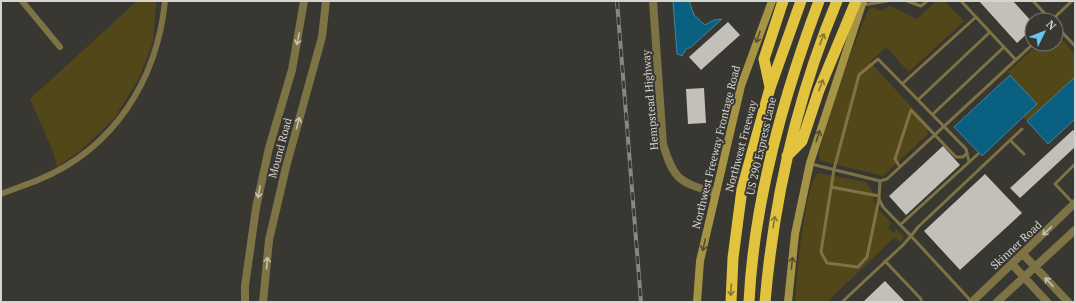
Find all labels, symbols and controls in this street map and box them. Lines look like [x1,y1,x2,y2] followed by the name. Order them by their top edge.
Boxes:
[1024,12,1064,52] north arrow
[1043,17,1060,33] text: N
[753,31,761,43] one-way arrow
[294,33,302,46] one-way arrow
[819,33,827,45] one-way arrow
[639,49,661,151] street label: Hempstead Highway
[689,64,743,230] street label: Northwest Freeway Frontage Road
[818,79,826,91] one-way arrow
[743,95,779,196] street label: US 290 Express Lane
[722,98,760,193] street label: Northwest Freeway
[265,116,295,180] street label: Mound Road
[295,117,302,130] one-way arrow
[815,131,823,143] one-way arrow
[254,186,262,199] one-way arrow
[770,215,778,228] one-way arrow
[987,218,1045,272] street label: Skinner Road
[1042,226,1052,236] one-way arrow
[699,238,707,251] one-way arrow
[263,257,270,270] one-way arrow
[788,257,796,270] one-way arrow
[1045,276,1054,287] one-way arrow
[728,283,735,296] one-way arrow

